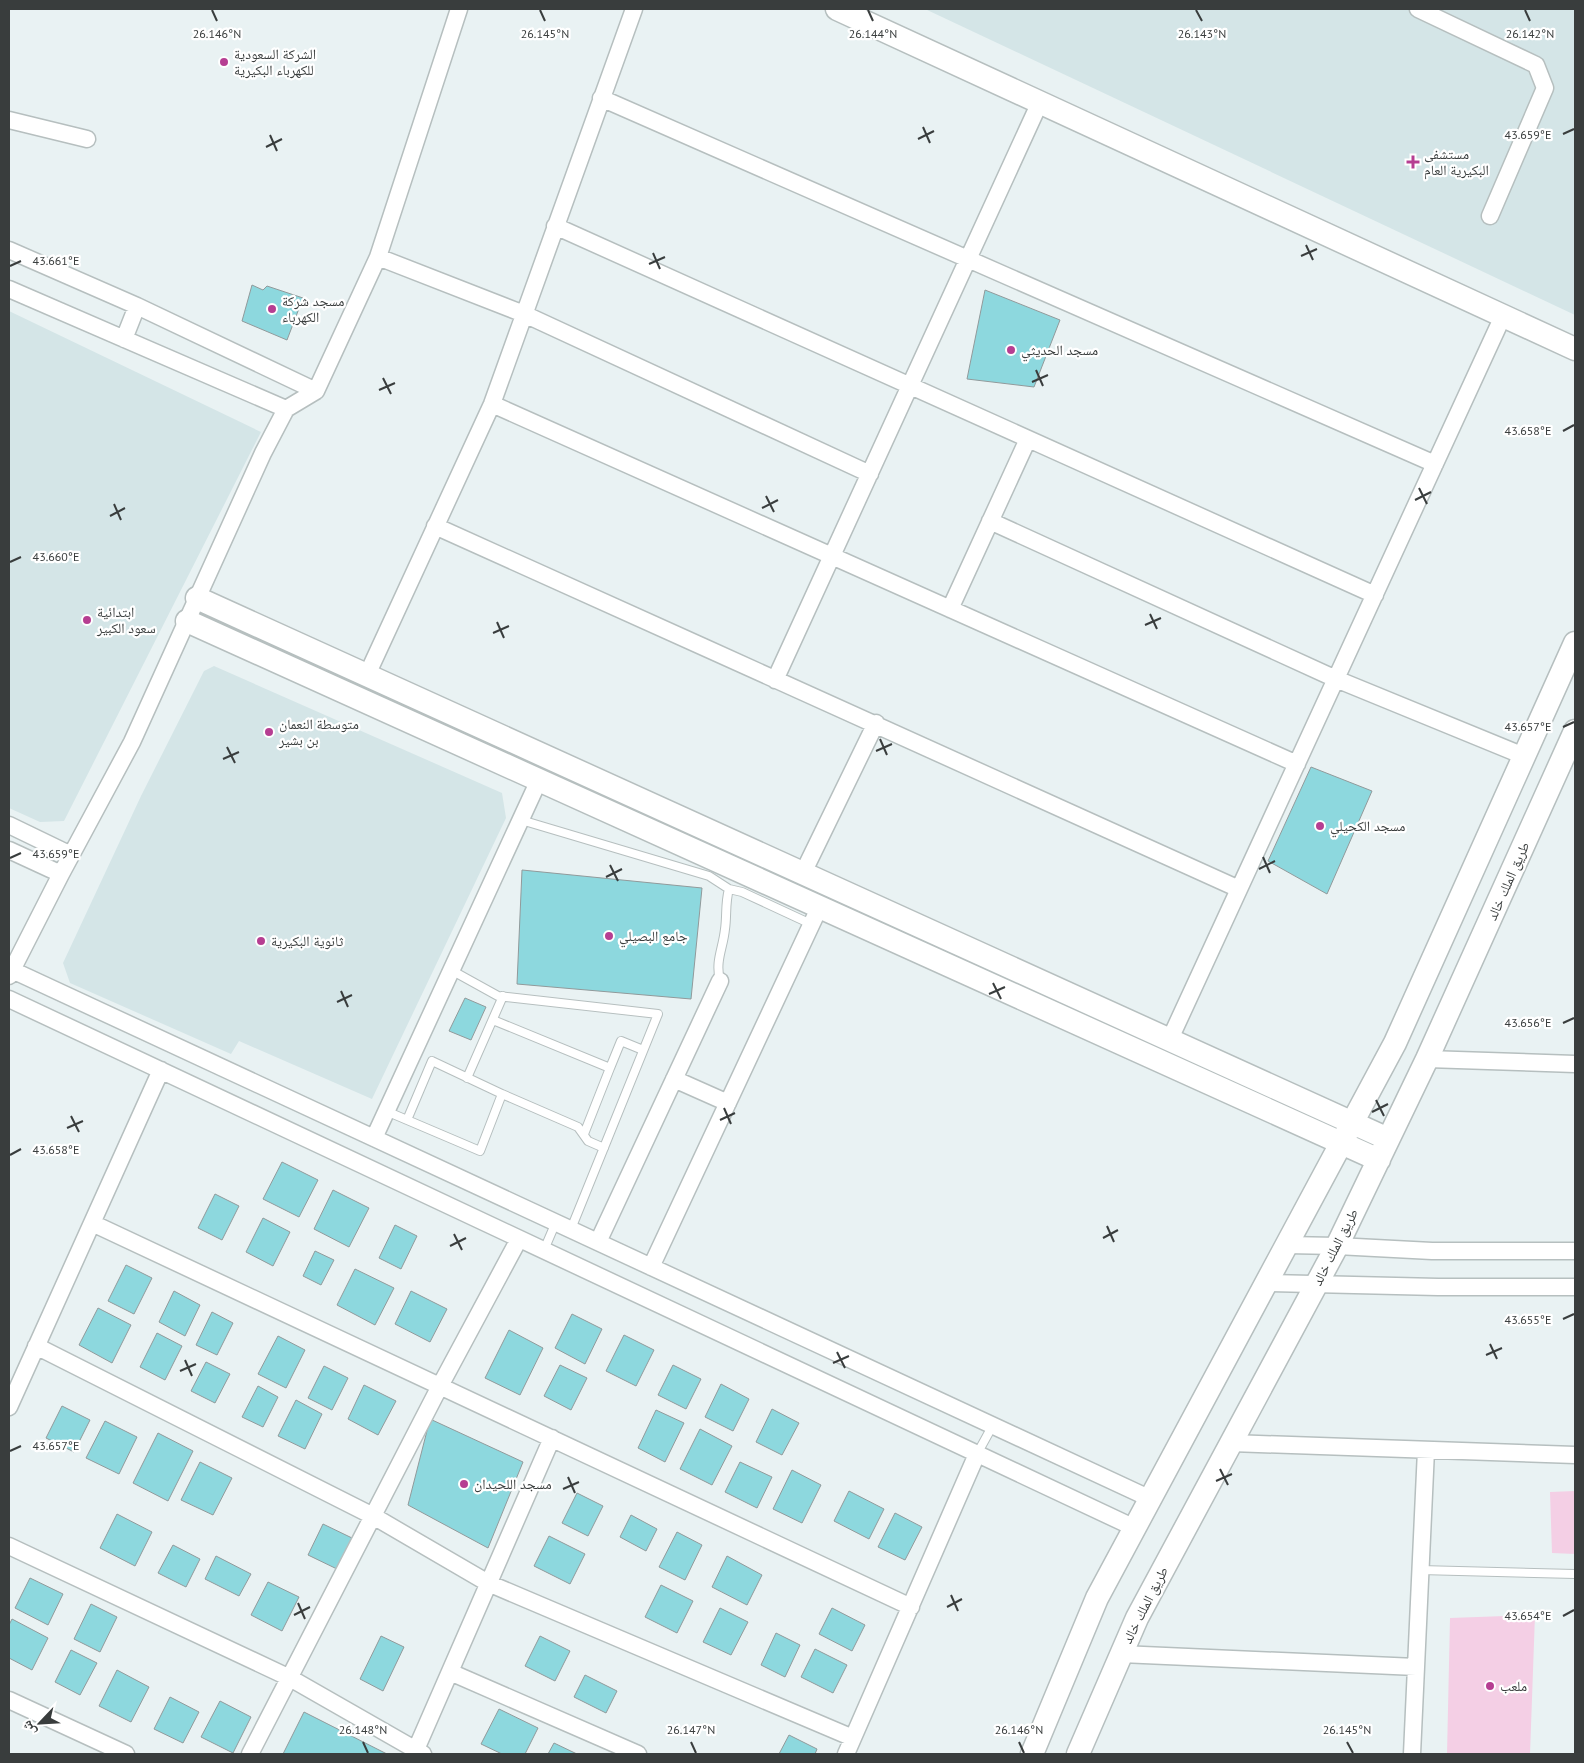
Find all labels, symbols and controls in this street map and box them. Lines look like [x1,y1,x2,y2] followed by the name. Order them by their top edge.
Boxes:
[193,26,241,41] text: 26.146°N
[521,26,569,41] text: 26.145°N
[849,26,897,41] text: 26.144°N
[1178,26,1226,41] text: 26.143°N
[1506,26,1554,41] text: 26.142°N
[234,45,316,79] place label: الشركة السعودية للكهرباء البكيرية
[218,56,230,68] marker: الشركة السعودية للكهرباء البكيرية
[1505,127,1551,142] text: 43.659°E
[1424,145,1489,180] place label: مستشفى البكيرية العام
[1406,155,1420,169] marker: مستشفى البكيرية العام
[33,253,79,268] text: 43.661°E
[282,292,344,326] place label: مسجد شركة الكهرباء
[266,303,278,315] marker: مسجد شركة الكهرباء
[1021,341,1098,362] place label: مسجد الحديثي
[1005,344,1017,356] marker: مسجد الحديثي
[1505,423,1551,438] text: 43.658°E
[33,549,79,564] text: 43.660°E
[96,603,156,637] place label: ابتدائية سعود الكبير
[81,614,93,626] marker: ابتدائية سعود الكبير
[278,715,359,749] place label: متوسطة النعمان بن بشير
[1505,719,1551,734] text: 43.657°E
[263,726,275,738] marker: متوسطة النعمان بن بشير
[1330,817,1406,838] place label: مسجد الكحيلي
[1314,820,1326,832] marker: مسجد الكحيلي
[1483,839,1534,923] street label: طريق الملك خالد
[33,846,79,861] text: 43.659°E
[619,927,688,948] place label: جامع البصيلي
[603,930,615,942] marker: جامع البصيلي
[271,932,343,950] place label: ثانوية البكيرية
[255,935,267,947] marker: ثانوية البكيرية
[1505,1015,1551,1030] text: 43.656°E
[33,1142,79,1157] text: 43.658°E
[1308,1205,1363,1289] street label: طريق الملك خالد
[1505,1312,1551,1327] text: 43.655°E
[33,1438,79,1453] text: 43.657°E
[474,1475,552,1493] place label: مسجد اللحيدان
[458,1478,470,1490] marker: مسجد اللحيدان
[1118,1563,1173,1647] street label: طريق الملك خالد
[1505,1608,1551,1623] text: 43.654°E
[1500,1677,1527,1695] place label: ملعب
[1484,1680,1496,1692] marker: ملعب
[15,1698,65,1748] north arrow
[17,1718,40,1739] text: ش
[339,1722,387,1737] text: 26.148°N
[667,1722,715,1737] text: 26.147°N
[995,1722,1043,1737] text: 26.146°N
[1323,1722,1371,1737] text: 26.145°N

